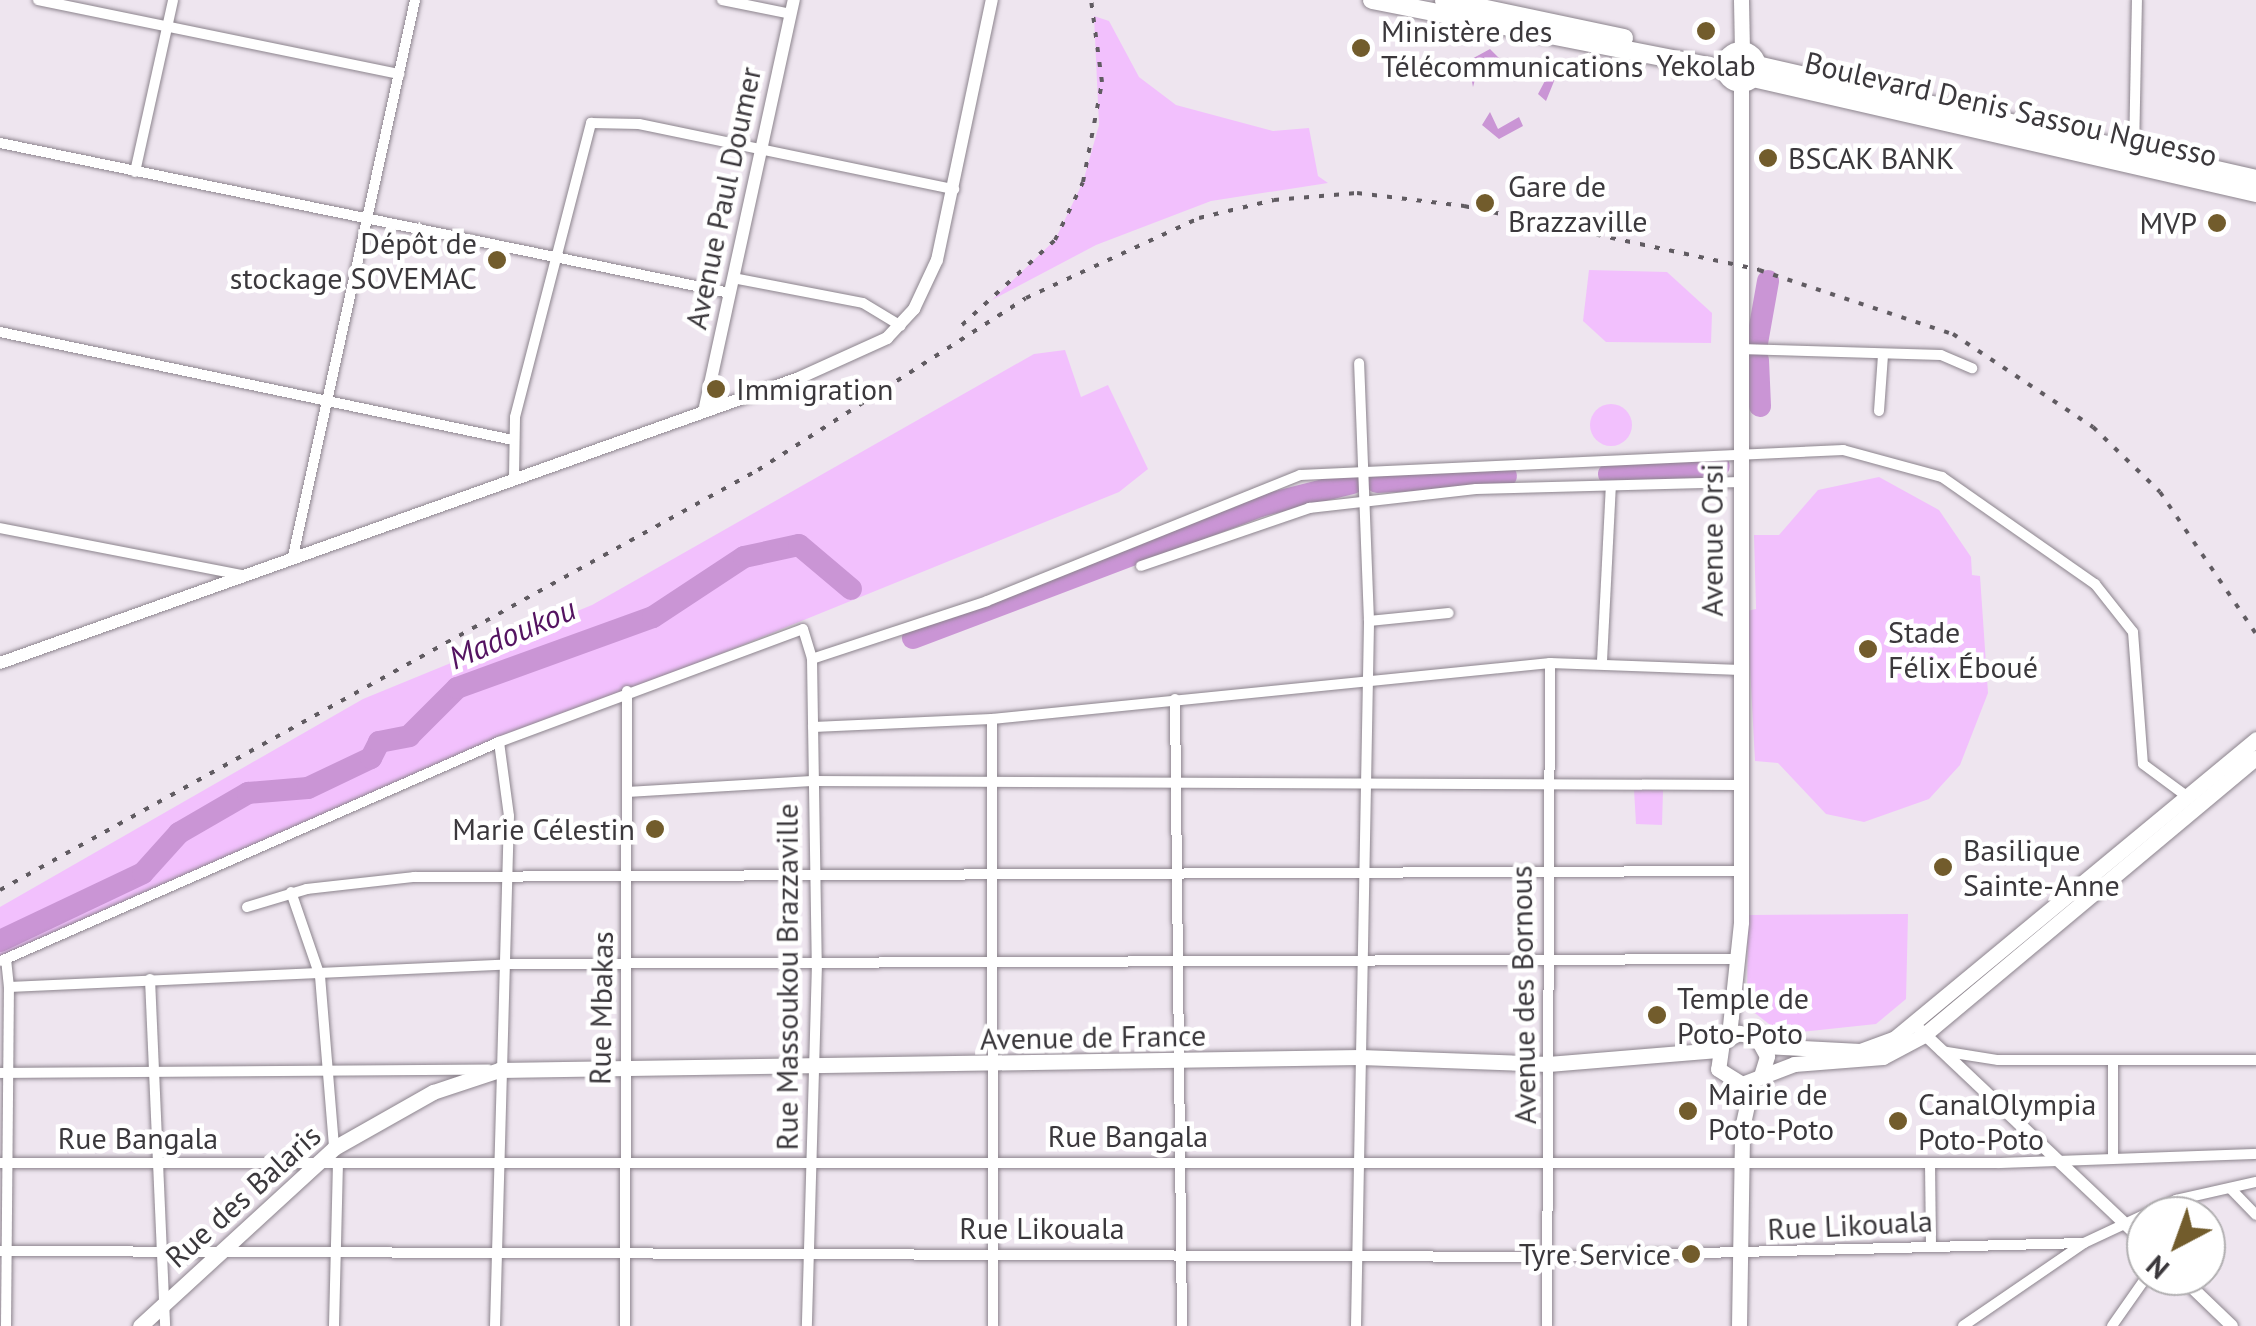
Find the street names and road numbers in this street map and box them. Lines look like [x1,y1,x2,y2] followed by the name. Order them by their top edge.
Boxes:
[1801,44,2221,174] street label: Boulevard Denis Sassou Nguesso
[678,64,768,332] street label: Avenue Paul Doumer
[1694,463,1730,617] street label: Avenue Orsi
[769,804,805,1150] street label: Rue Massoukou Brazzaville
[1503,865,1543,1125] street label: Avenue des Bornous
[582,931,620,1085] street label: Rue Mbakas
[980,1017,1206,1057] street label: Avenue de France
[158,1117,328,1275] street label: Rue des Balaris
[1048,1118,1208,1154] street label: Rue Bangala
[58,1120,218,1156] street label: Rue Bangala
[1767,1203,1933,1247] street label: Rue Likouala
[959,1210,1125,1246] street label: Rue Likouala

